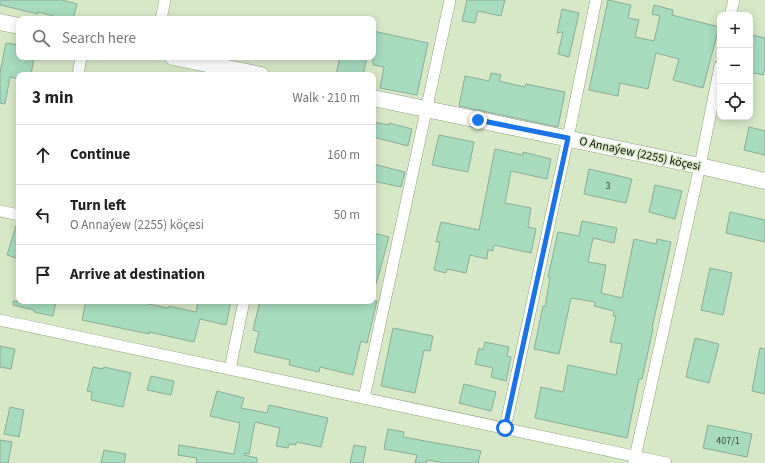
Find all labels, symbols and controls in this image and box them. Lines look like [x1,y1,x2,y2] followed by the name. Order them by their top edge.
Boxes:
[717,12,753,120] map controls
[717,12,753,48] button: +
[16,16,376,60] search box
[30,27,52,49] icon: search
[62,28,136,49] text: Search here
[717,48,753,84] button: −
[717,84,753,120] button: locate
[32,86,73,110] text: 3 min
[292,89,360,107] text: Walk · 210 m
[469,111,487,129] route end
[578,133,702,175] street label: O Annaýew (2255) köçesi
[32,144,54,166] icon: ahead
[70,144,130,165] text: Continue
[327,146,360,164] text: 160 m
[606,179,611,193] house number: 3
[70,195,126,216] text: Turn left
[32,204,54,226] icon: left
[334,206,360,224] text: 50 m
[70,216,204,234] text: O Annaýew (2255) köçesi
[32,264,54,286] icon: arrive
[70,264,205,285] text: Arrive at destination
[496,419,514,437] route start
[716,434,740,448] house number: 407/1

